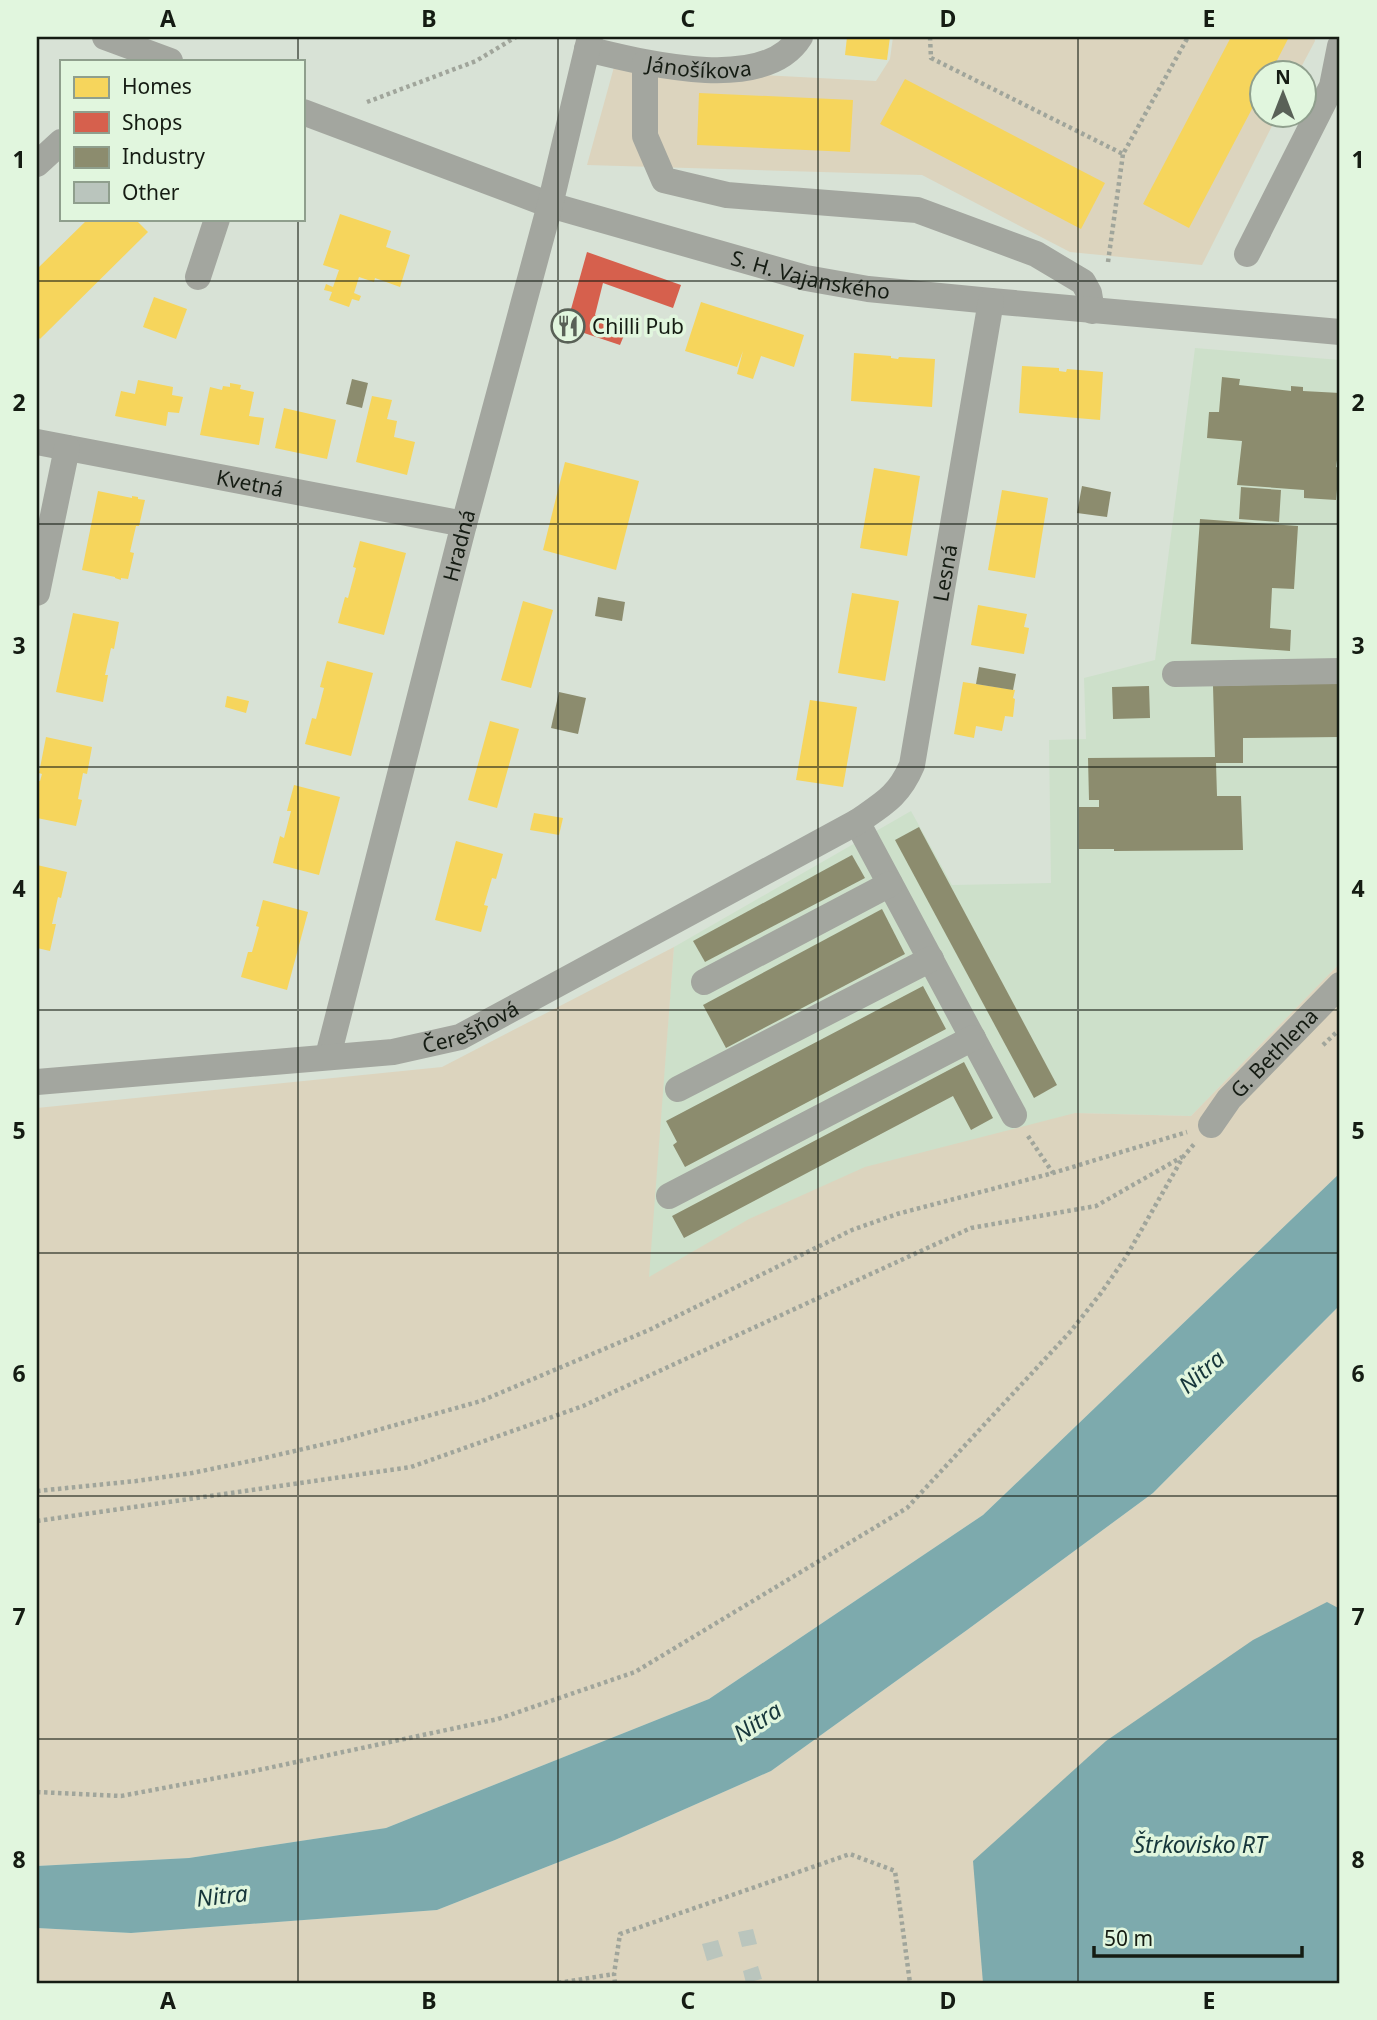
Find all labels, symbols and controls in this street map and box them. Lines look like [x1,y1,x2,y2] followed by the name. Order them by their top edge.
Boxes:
[160,2,176,34] text: A
[421,2,437,34] text: B
[681,2,696,34] text: C
[940,2,956,34] text: D
[1203,2,1215,34] text: E
[642,48,753,84] street label: Jánošíkova
[60,60,304,220] legend
[1248,60,1318,130] north arrow
[1275,64,1291,90] text: N
[122,72,192,100] text: Homes
[122,108,182,136] text: Shops
[122,142,205,170] text: Industry
[12,143,26,175] text: 1
[1351,143,1365,175] text: 1
[122,178,180,206] text: Other
[728,243,891,305] street label: S. H. Vajanského
[549,307,587,345] restaurant icon: Chilli Pub
[592,312,684,340] place label: Chilli Pub
[12,386,26,418] text: 2
[1351,386,1365,418] text: 2
[214,463,286,503] street label: Kvetná
[436,506,481,584] street label: Hradná
[926,542,963,604] street label: Lesná
[12,629,26,661] text: 3
[1351,629,1365,661] text: 3
[12,872,26,904] text: 4
[1351,872,1365,904] text: 4
[419,994,523,1059] street label: Čerešňová
[1224,1002,1324,1104] street label: G. Bethlena
[12,1114,26,1146] text: 5
[1351,1114,1365,1146] text: 5
[1171,1342,1231,1400] water label: Nitra
[12,1357,26,1389] text: 6
[1351,1357,1365,1389] text: 6
[12,1600,26,1632] text: 7
[1351,1600,1365,1632] text: 7
[727,1694,787,1748] water label: Nitra
[1134,1828,1269,1860] water label: Štrkovisko RT
[12,1843,26,1875] text: 8
[1351,1843,1365,1875] text: 8
[195,1876,249,1914] water label: Nitra
[1094,1915,1302,1959] scale bar
[1104,1924,1153,1952] text: 50 m
[160,1984,176,2016] text: A
[421,1984,437,2016] text: B
[681,1984,696,2016] text: C
[940,1984,956,2016] text: D
[1203,1984,1215,2016] text: E

